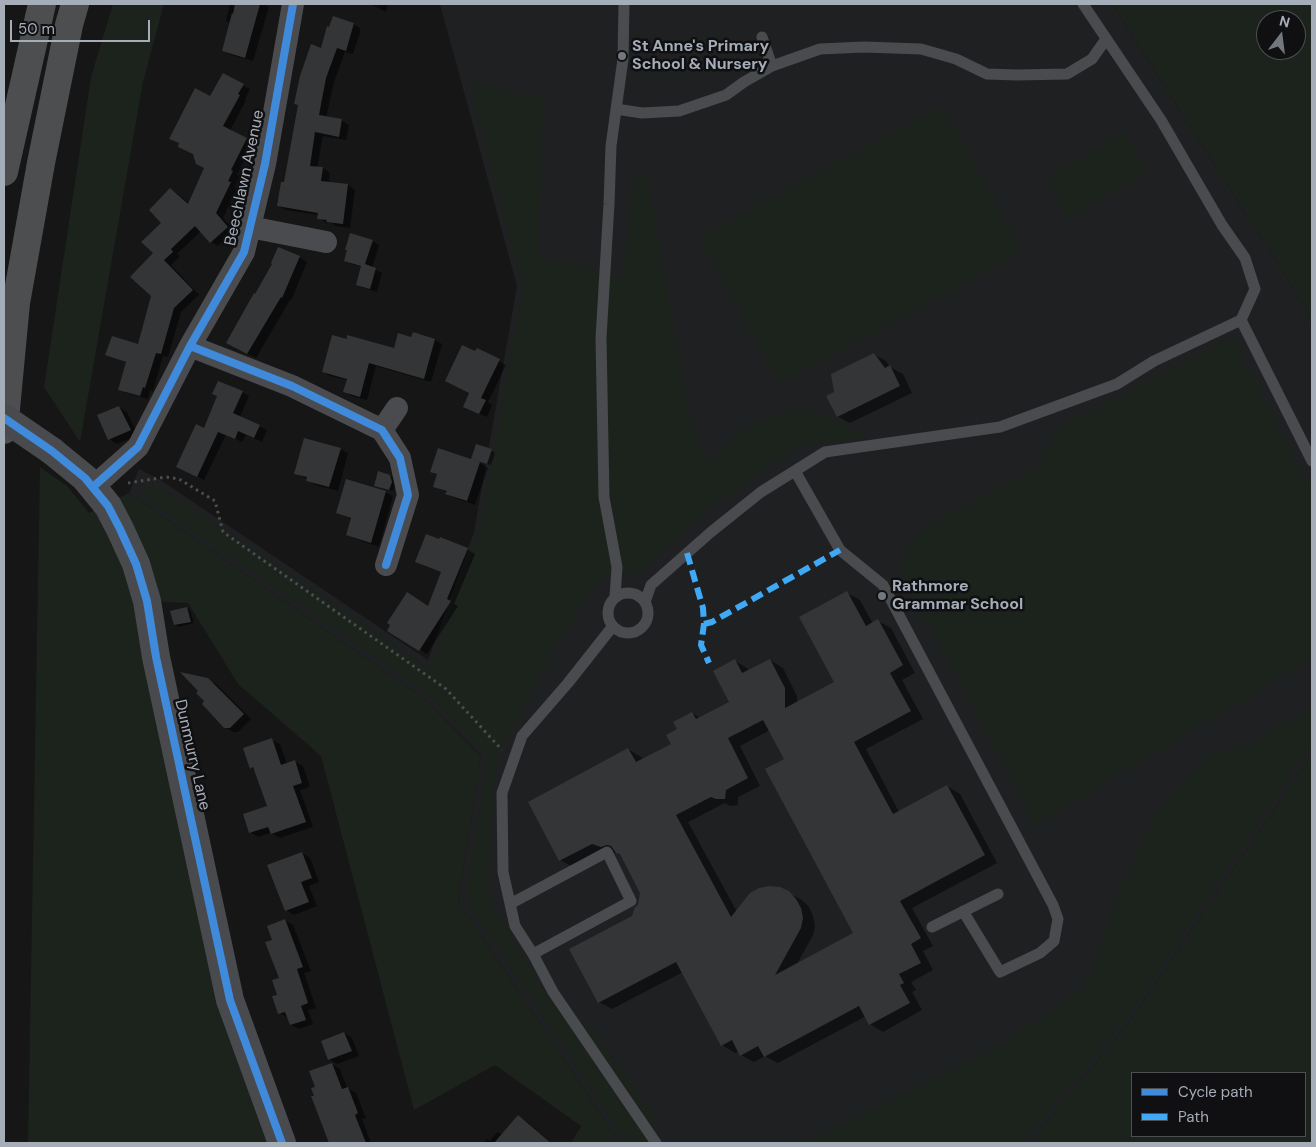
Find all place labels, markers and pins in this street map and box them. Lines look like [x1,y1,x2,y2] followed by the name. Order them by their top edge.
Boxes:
[632,37,769,75] place label: St Anne's Primary School & Nursery
[616,50,628,62] marker: St Anne's Primary School & Nursery
[892,577,1023,615] place label: Rathmore Grammar School
[876,590,888,602] marker: Rathmore Grammar School

